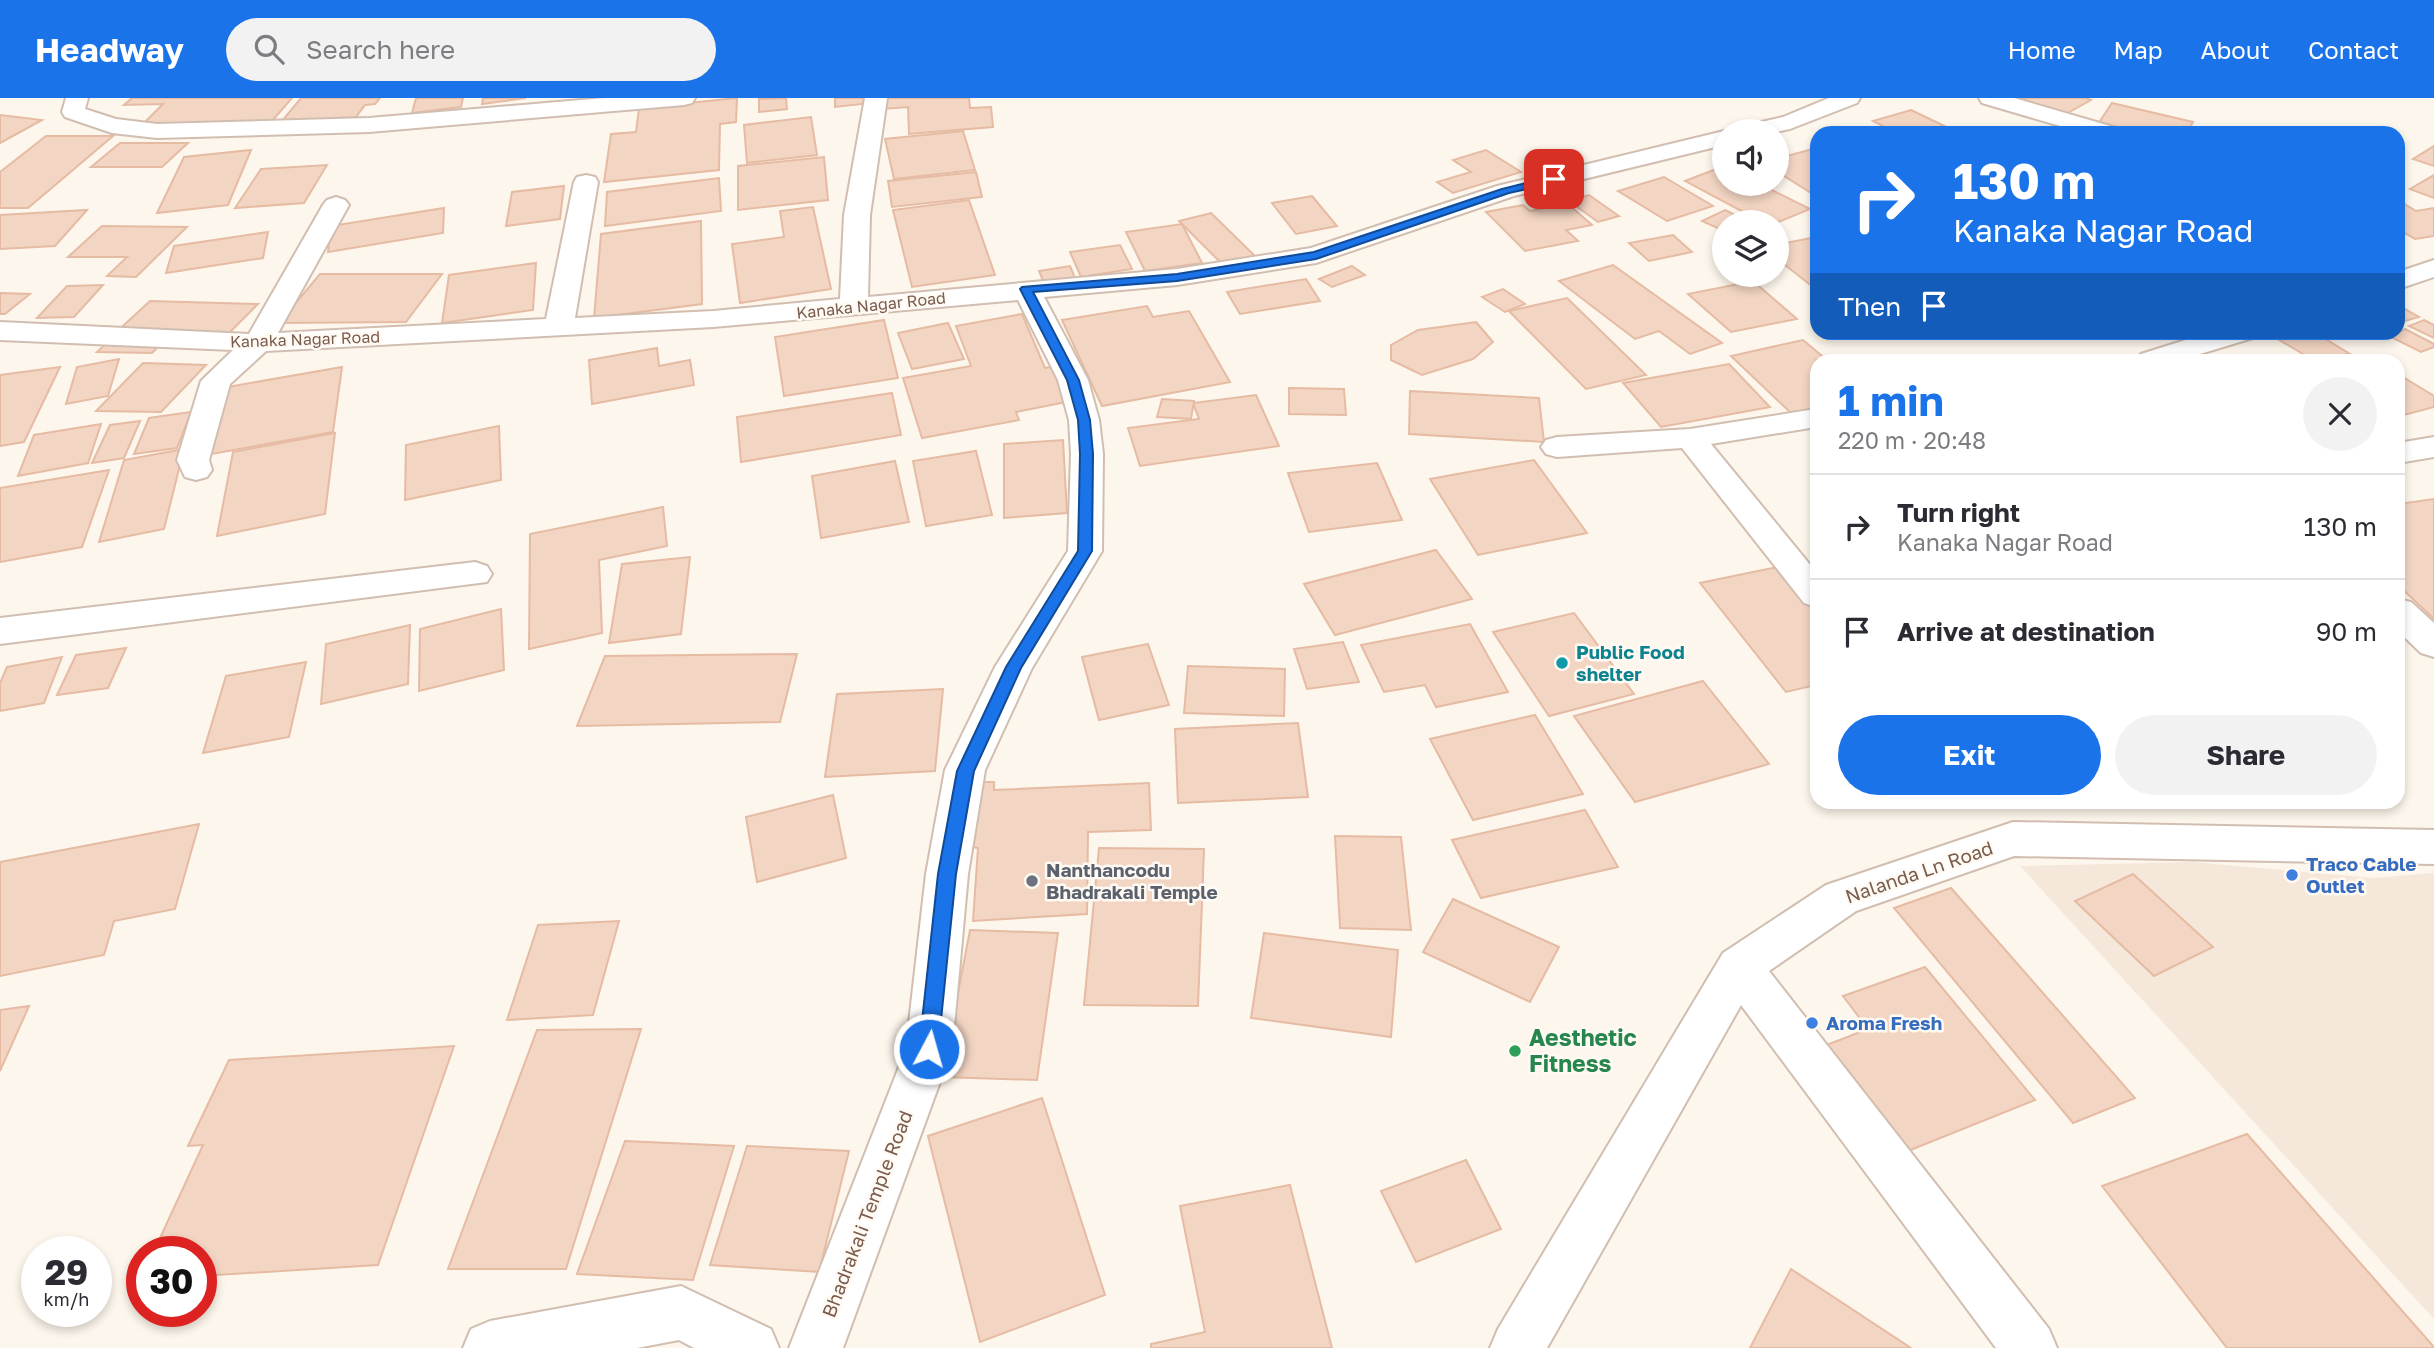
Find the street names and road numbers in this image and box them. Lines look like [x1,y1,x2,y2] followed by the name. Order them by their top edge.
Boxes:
[795,287,947,323] street label: Kanaka Nagar Road
[230,326,380,352] street label: Kanaka Nagar Road
[1842,835,1996,908] street label: Nalanda Ln Road
[816,1107,917,1321] street label: Bhadrakali Temple Road

